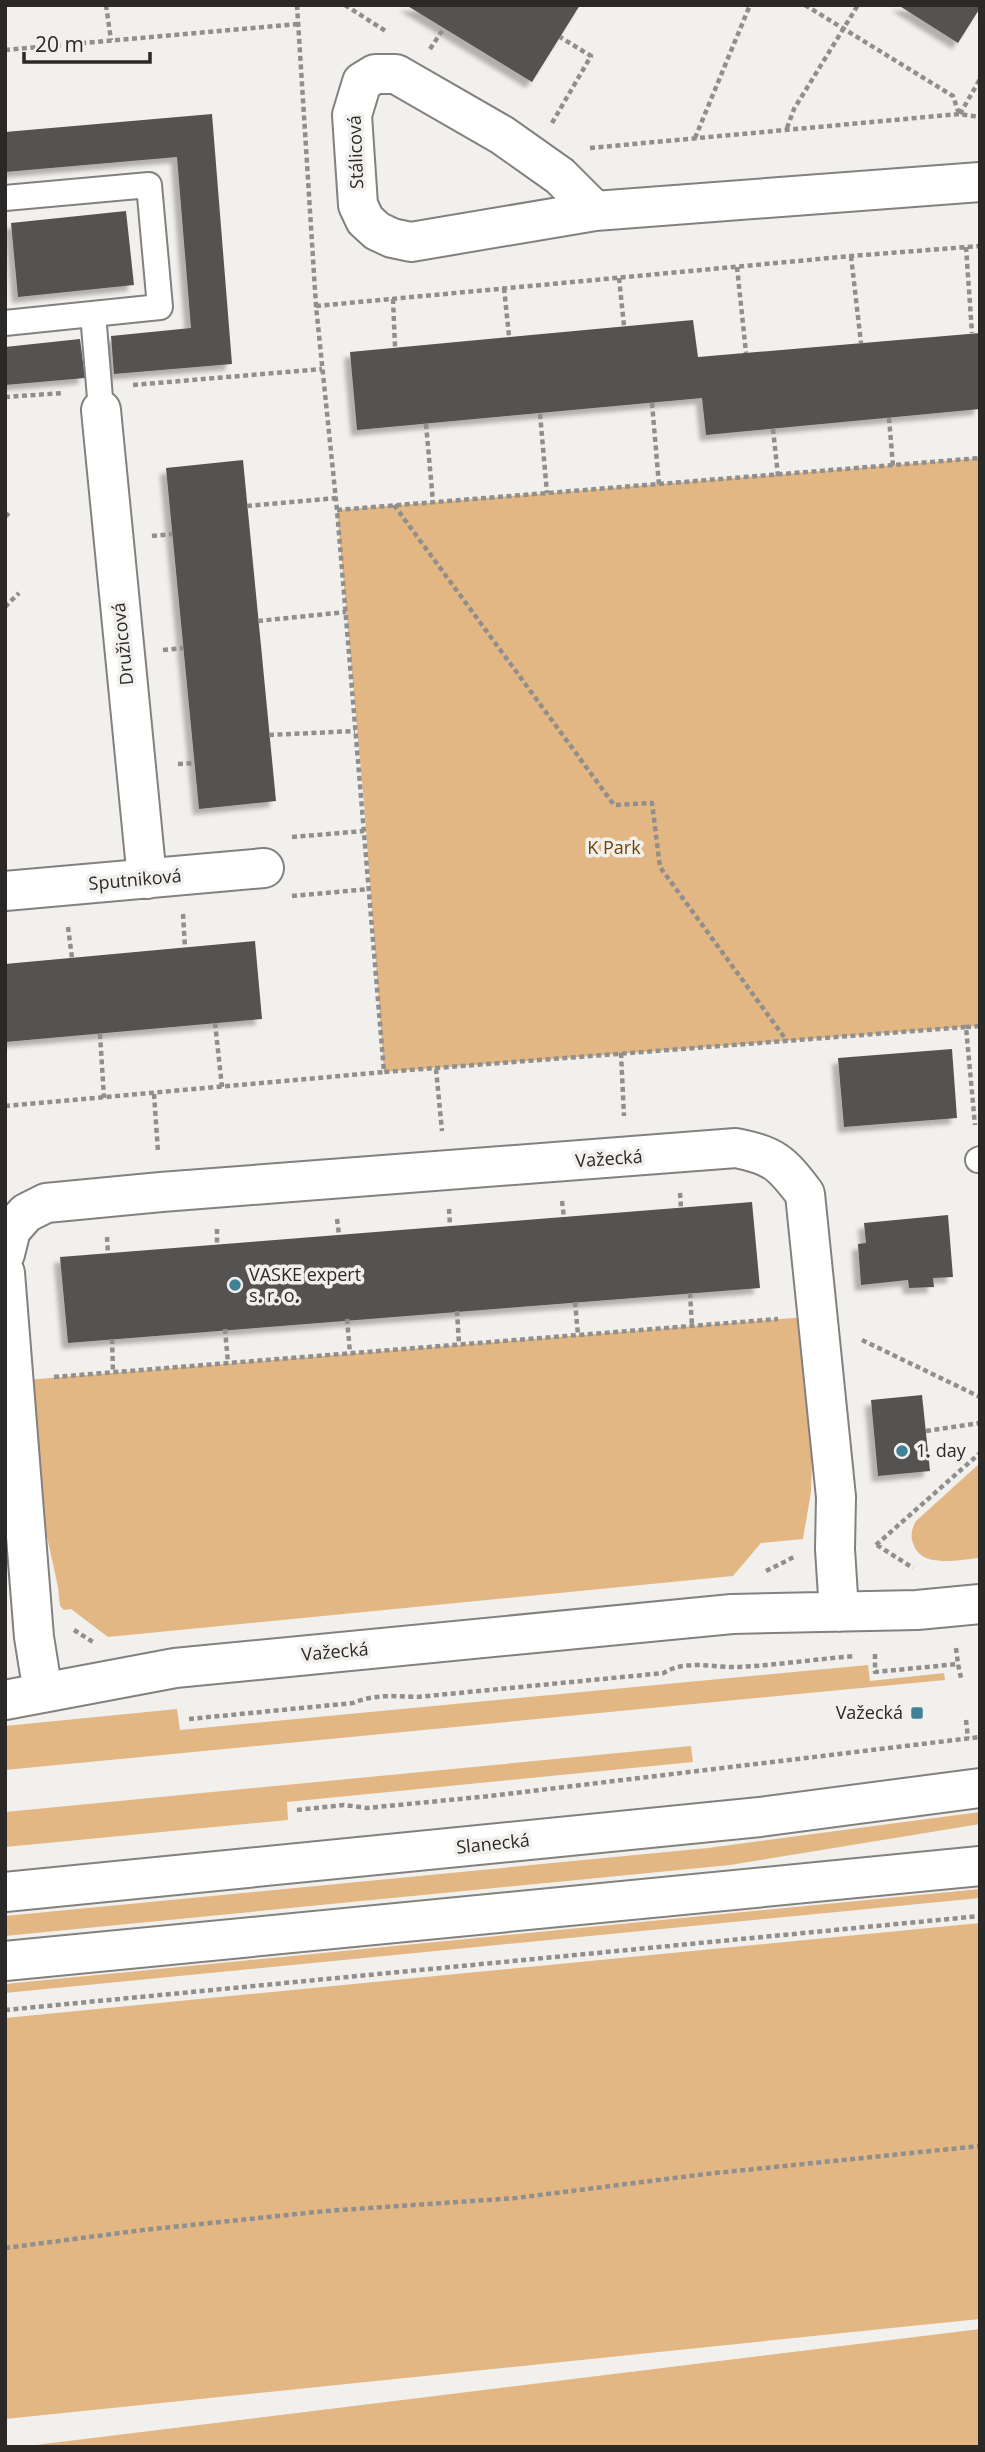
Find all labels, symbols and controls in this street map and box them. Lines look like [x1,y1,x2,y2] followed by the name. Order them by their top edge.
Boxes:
[24,21,150,65] scale bar
[35,30,84,58] text: 20 m
[342,115,368,189] street label: Stálicová
[106,602,138,687] street label: Družicová
[587,835,641,859] park label: K Park
[87,863,182,895] street label: Sputniková
[574,1144,643,1172] street label: Važecká
[249,1262,361,1307] place label: VASKE expert s. r. o.
[227,1277,243,1293] marker: VASKE expert s. r. o.
[916,1438,967,1462] place label: 1. day
[894,1443,910,1459] marker: 1. day
[300,1636,370,1666] street label: Važecká
[836,1700,903,1724] place label: Važecká
[909,1705,925,1721] marker: Važecká
[455,1827,531,1859] street label: Slanecká

